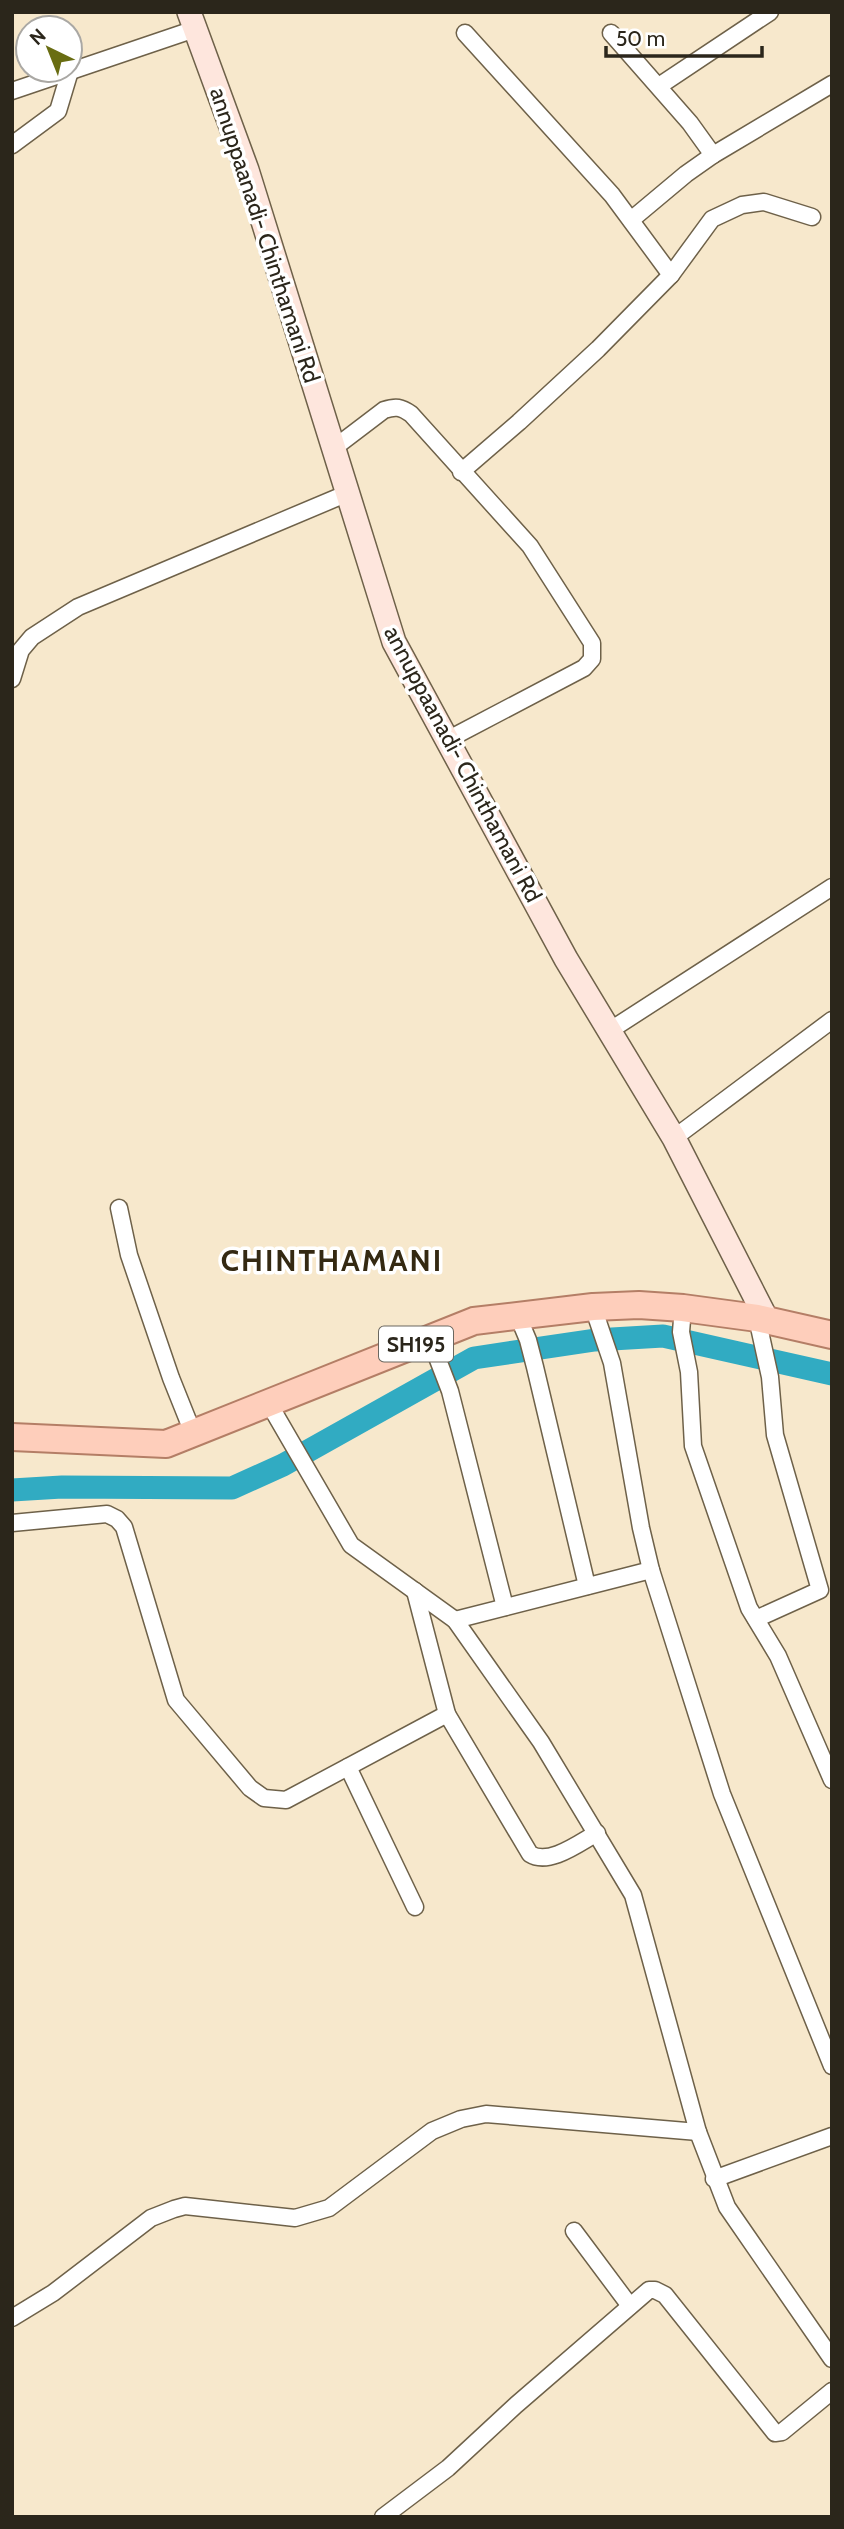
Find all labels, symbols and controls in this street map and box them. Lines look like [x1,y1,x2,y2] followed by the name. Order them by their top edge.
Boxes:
[14,14,84,84] north arrow
[606,14,762,58] scale bar
[25,24,51,50] text: N
[616,26,665,51] text: 50 m
[204,84,326,386] street label: annuppaanadi- Chinthamani Rd
[378,621,548,907] street label: annuppaanadi- Chinthamani Rd
[221,1242,443,1279] district label: CHINTHAMANI
[379,1326,453,1362] road number: SH195

